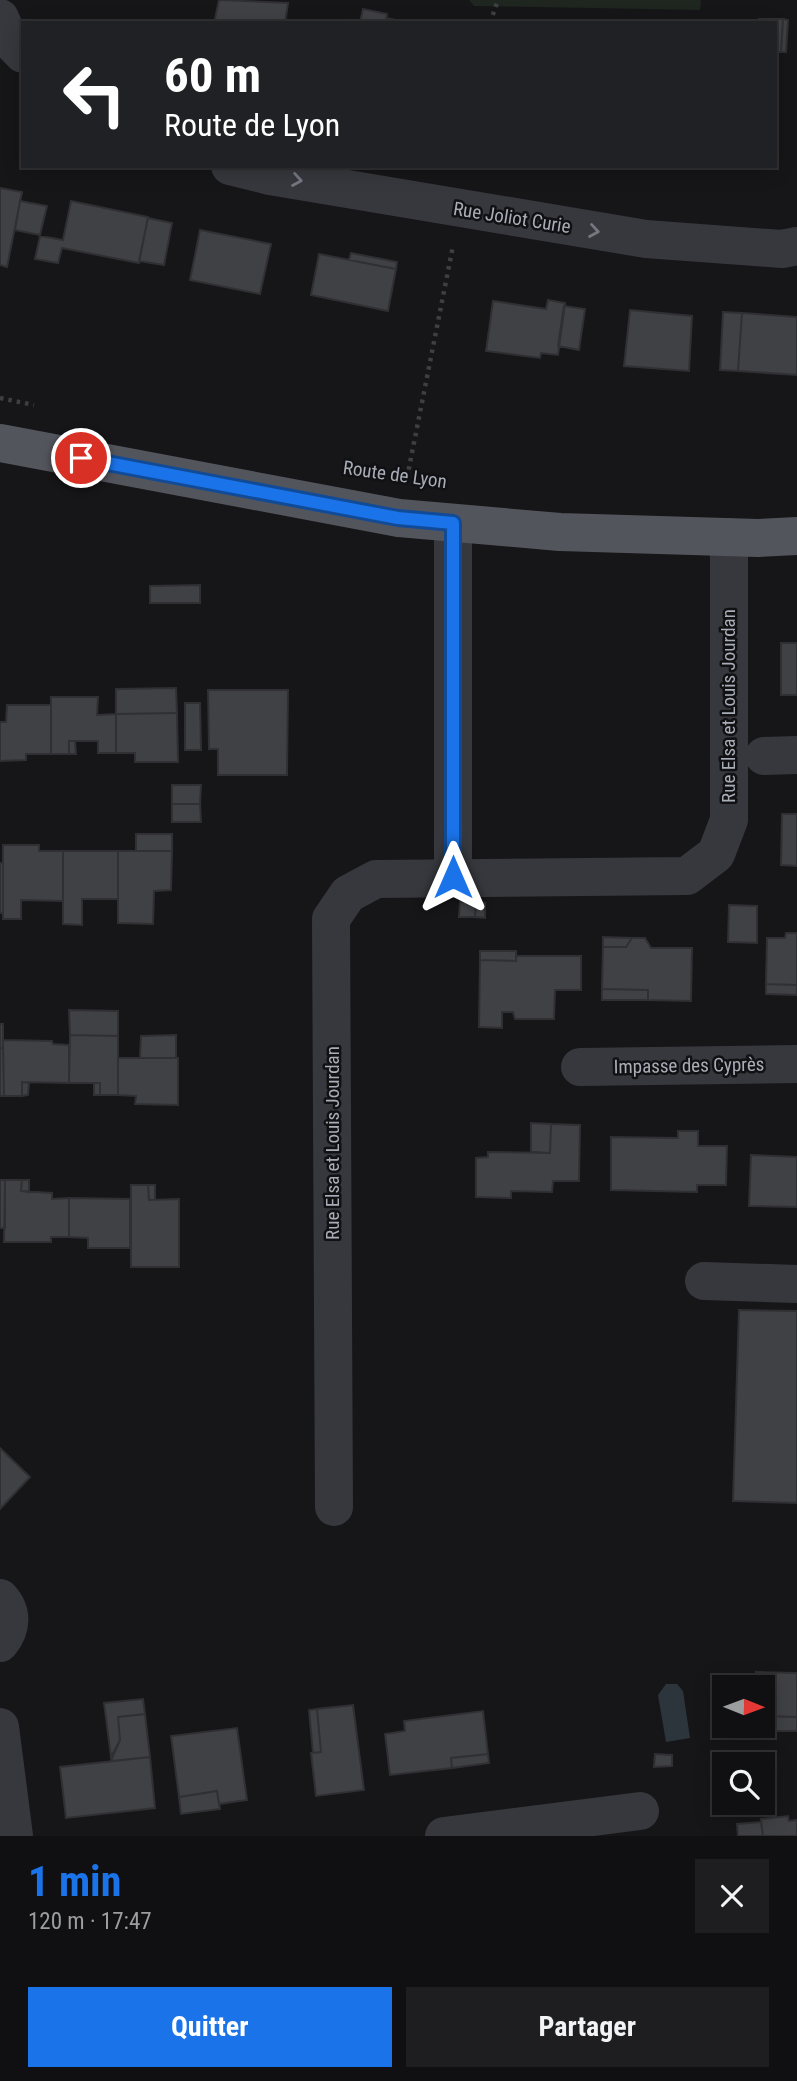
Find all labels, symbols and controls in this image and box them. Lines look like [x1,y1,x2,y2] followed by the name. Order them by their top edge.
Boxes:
[164,47,261,104] text: 60 m
[49,49,140,140] icon: left
[164,106,340,144] text: Route de Lyon
[291,172,303,187] one-way arrow
[452,197,572,238] street label: Rue Joliot Curie
[588,223,599,238] one-way arrow
[51,428,111,488] pin
[62,439,100,477] icon: arrive
[341,456,448,493] street label: Route de Lyon
[717,609,740,803] street label: Rue Elsa et Louis Jourdan
[416,840,490,914] position arrow
[321,1046,344,1240] street label: Rue Elsa et Louis Jourdan
[613,1053,765,1078] street label: Impasse des Cyprès
[712,1675,775,1738] north arrow
[712,1675,775,1815] map controls
[712,1752,775,1815] button: search
[28,1857,121,1906] text: 1 min
[695,1859,769,1933] button: close
[28,1908,152,1935] text: 120 m · 17:47
[28,1987,392,2067] button: Quitter
[406,1987,769,2067] button: Partager

